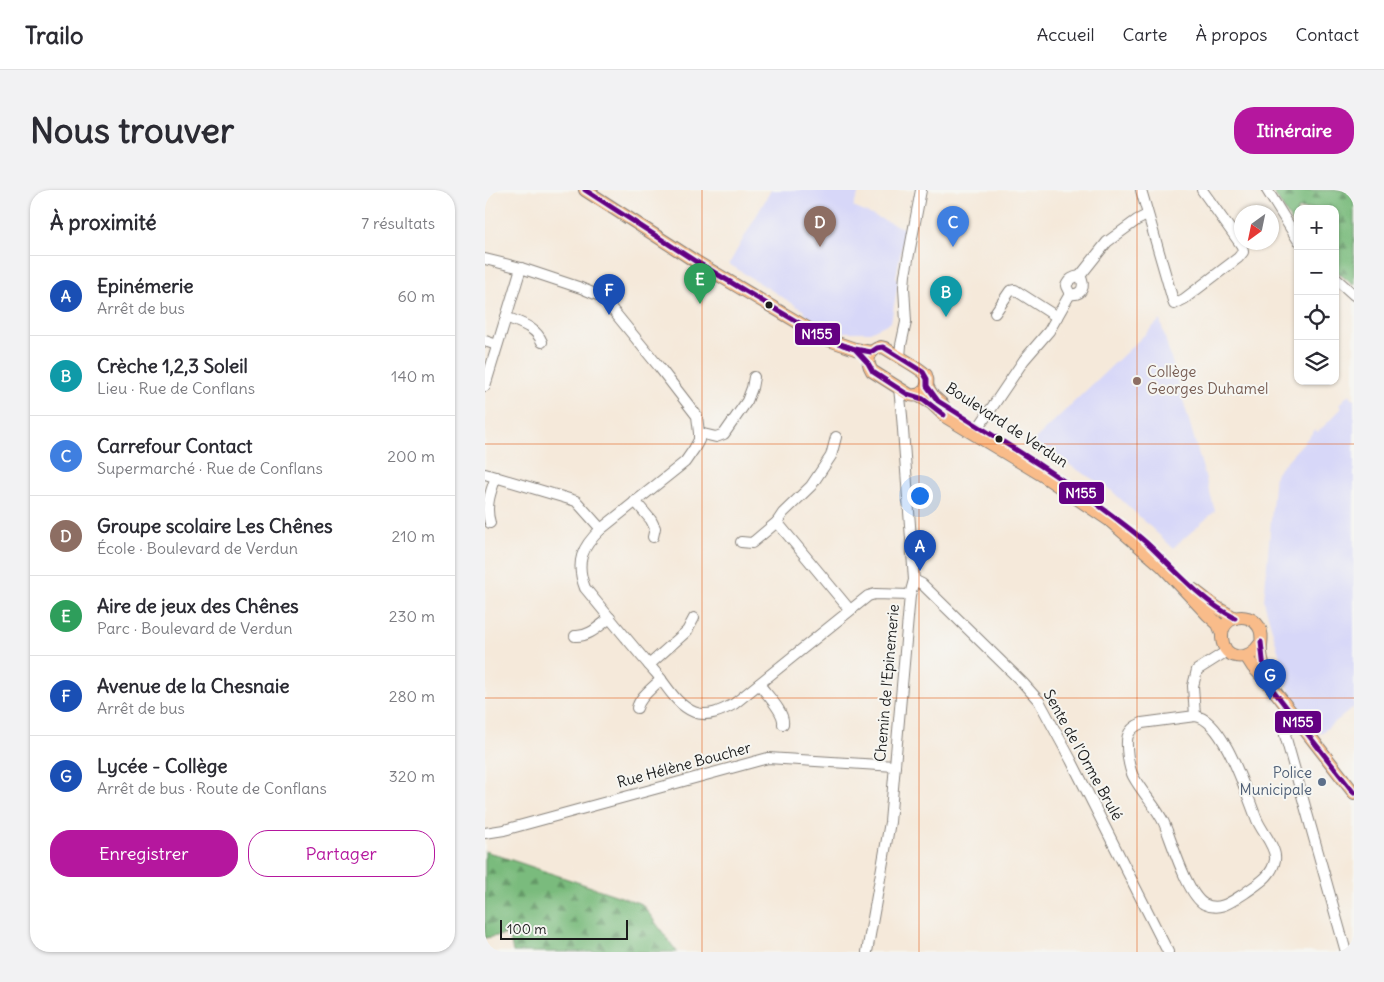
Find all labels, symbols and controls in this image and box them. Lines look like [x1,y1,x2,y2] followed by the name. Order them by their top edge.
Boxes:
[25,20,83,50] text: Trailo
[1037,23,1095,46] text: Accueil
[1123,23,1168,46] text: Carte
[1196,23,1267,46] text: À propos
[1295,23,1359,46] text: Contact
[1234,107,1354,154] button: Itinéraire
[30,108,234,152] text: Nous trouver
[1234,205,1279,250] north arrow
[1294,205,1339,385] map controls
[1294,205,1339,250] button: +
[804,206,836,247] pin: D
[937,206,969,247] pin: C
[50,209,157,236] text: À proximité
[361,213,435,233] text: 7 résultats
[1294,250,1339,295] button: −
[684,263,716,304] pin: E
[97,274,194,298] text: Epinémerie
[593,274,625,315] pin: F
[930,276,962,317] pin: B
[61,286,71,306] text: A
[397,286,435,306] text: 60 m
[1294,295,1339,340] button: locate
[97,298,185,318] text: Arrêt de bus
[764,300,774,310] unlabelled marker
[794,322,841,346] line badge: N155
[801,325,833,343] text: N155
[1294,340,1339,385] button: layers
[97,354,248,378] text: Crèche 1,2,3 Soleil
[1147,362,1268,398] place label: Collège Georges Duhamel
[61,366,71,386] text: B
[391,366,435,386] text: 140 m
[1131,375,1143,387] marker: Collège Georges Duhamel
[97,378,255,398] text: Lieu · Rue de Conflans
[943,378,1072,471] street label: Boulevard de Verdun
[97,434,252,458] text: Carrefour Contact
[994,434,1004,444] unlabelled marker
[61,446,71,466] text: C
[387,446,435,466] text: 200 m
[97,458,323,478] text: Supermarché · Rue de Conflans
[1058,481,1105,505] line badge: N155
[907,483,933,509] your location
[1065,484,1097,502] text: N155
[97,514,333,538] text: Groupe scolaire Les Chênes
[60,526,72,546] text: D
[392,526,435,546] text: 210 m
[904,530,936,571] pin: A
[97,538,298,558] text: École · Boulevard de Verdun
[97,594,299,618] text: Aire de jeux des Chênes
[870,603,903,763] street label: Chemin de l'Epinemerie
[61,606,71,626] text: E
[389,606,435,626] text: 230 m
[97,618,293,638] text: Parc · Boulevard de Verdun
[1254,659,1286,700] pin: G
[97,674,289,698] text: Avenue de la Chesnaie
[61,686,71,706] text: F
[389,686,435,706] text: 280 m
[1040,686,1127,824] street label: Sente de l'Orme Brulé
[97,698,185,718] text: Arrêt de bus
[1274,710,1322,734] line badge: N155
[1282,713,1314,731] text: N155
[615,738,753,792] street label: Rue Hélène Boucher
[97,754,227,778] text: Lycée - Collège
[1240,763,1312,799] place label: Police Municipale
[60,766,72,786] text: G
[389,766,435,786] text: 320 m
[1316,776,1328,788] marker: Police Municipale
[97,778,327,798] text: Arrêt de bus · Route de Conflans
[50,830,238,877] button: Enregistrer
[248,830,435,877] button: Partager
[500,917,627,940] scale bar
[507,920,547,938] text: 100 m

